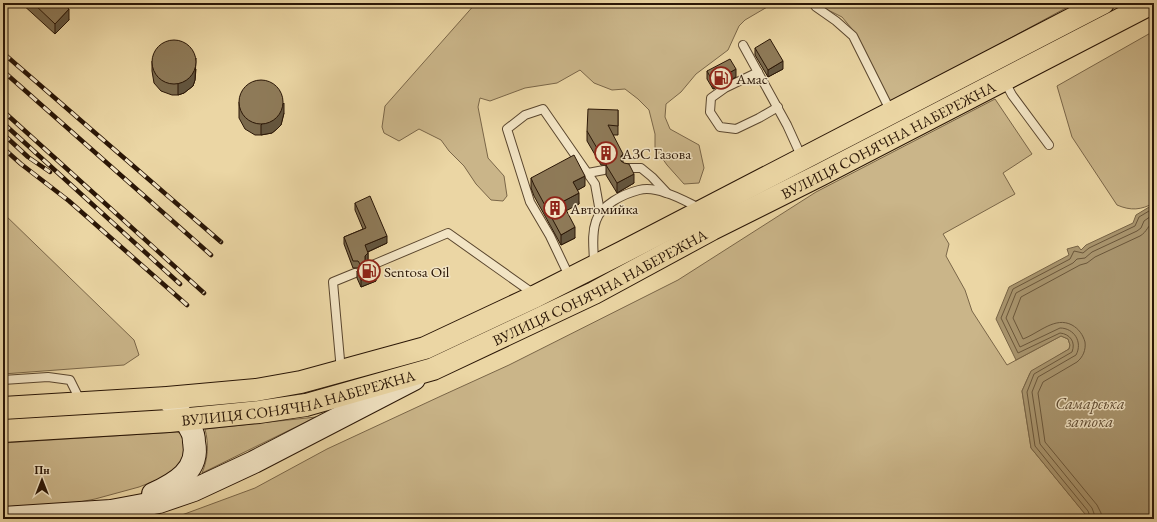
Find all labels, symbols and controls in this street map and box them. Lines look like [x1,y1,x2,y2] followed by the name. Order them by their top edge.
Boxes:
[708,65,734,91] fuel station icon: Амас
[735,69,768,88] place label: Амас
[778,76,999,203] street label: ВУЛИЦЯ СОНЯЧНА НАБЕРЕЖНА
[593,140,619,166] building icon: АЗС Газова
[621,144,691,163] place label: АЗС Газова
[542,195,568,221] building icon: Автомийка
[569,199,638,218] place label: Автомийка
[489,224,711,349] street label: ВУЛИЦЯ СОНЯЧНА НАБЕРЕЖНА
[356,258,382,284] fuel station icon: Sentosa Oil
[384,262,450,281] place label: Sentosa Oil
[180,365,418,429] street label: ВУЛИЦЯ СОНЯЧНА НАБЕРЕЖНА
[1055,393,1125,432] water label: Самарська затока
[22,460,62,500] north arrow
[34,463,50,477] text: Пн

